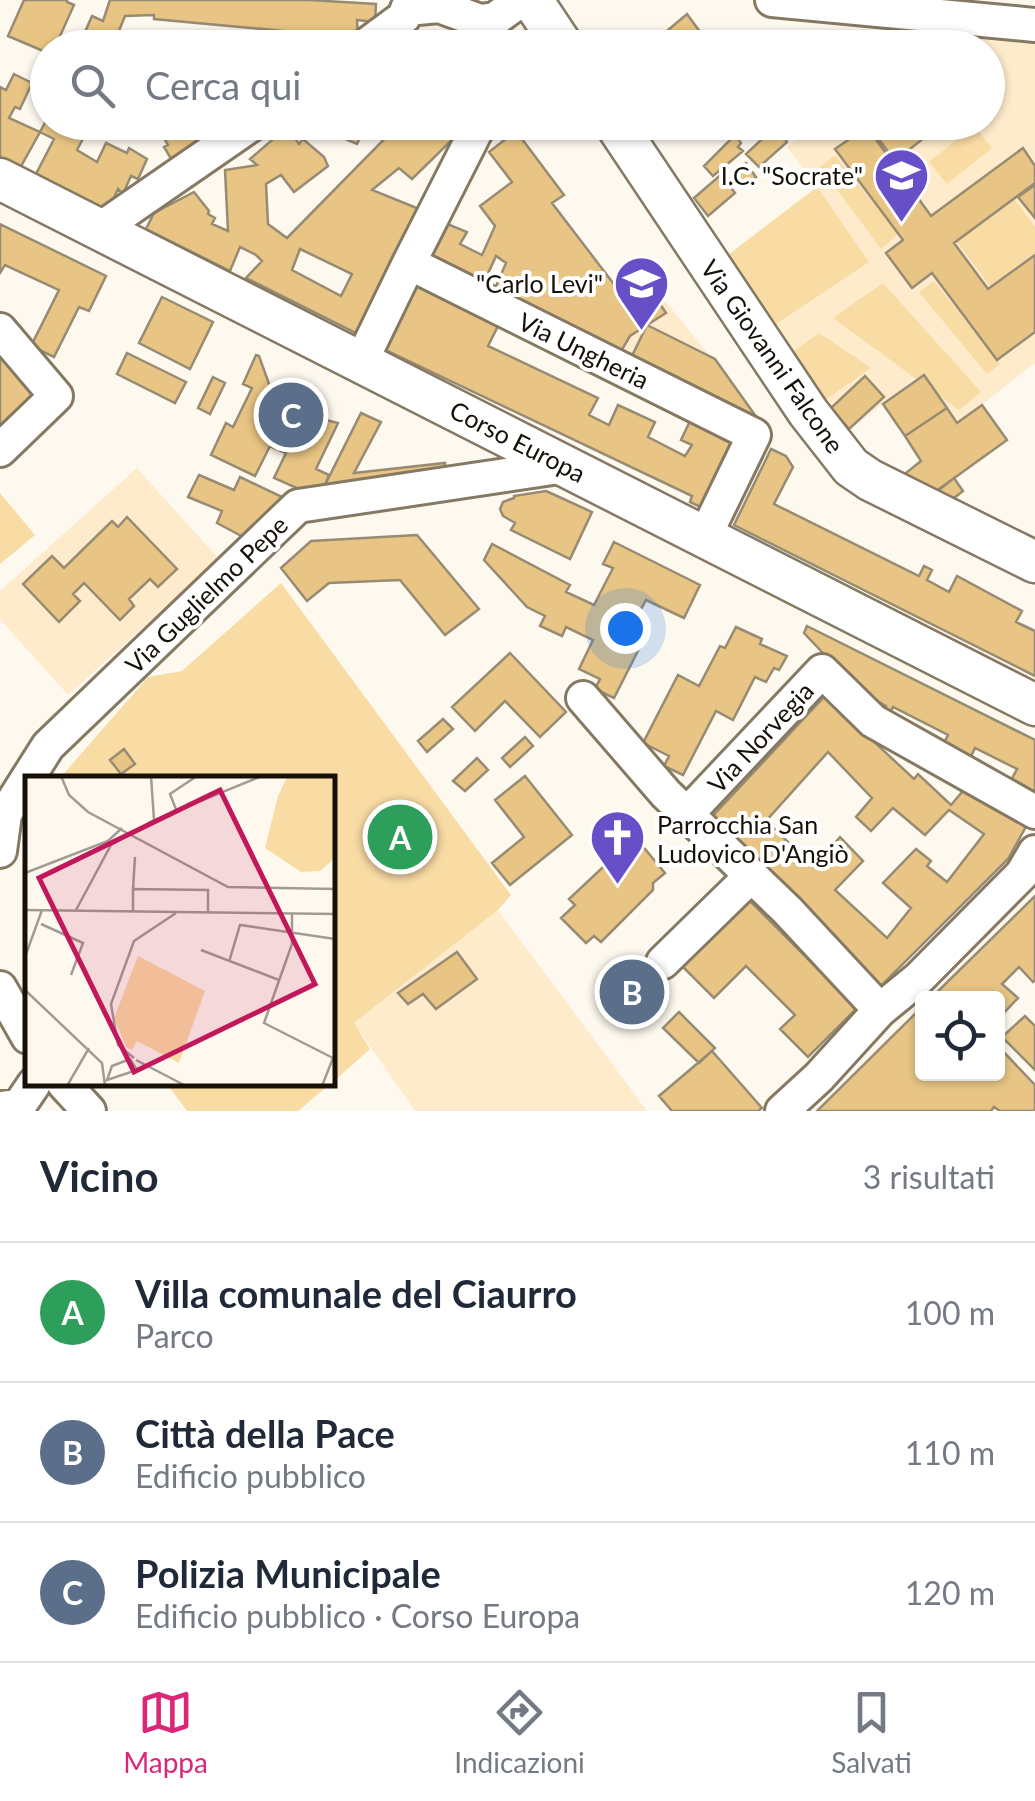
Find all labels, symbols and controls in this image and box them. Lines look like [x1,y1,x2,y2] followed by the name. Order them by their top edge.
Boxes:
[30,30,1005,140] search box
[65,58,120,113] icon: search
[145,62,301,108] text: Cerca qui
[872,145,932,224] school or university icon: I.C. "Socrate"
[721,160,863,190] place label: I.C. "Socrate"
[612,253,672,332] school or university icon: "Carlo Levi"
[695,254,851,458] street label: Via Giovanni Falcone
[476,268,603,298] place label: "Carlo Levi"
[514,306,654,394] street label: Via Ungheria
[258,378,324,452] pin: C
[445,394,591,488] street label: Corso Europa
[119,509,293,679] street label: Via Guglielmo Pepe
[600,603,651,654] your location
[701,675,819,799] street label: Via Norvegia
[25,776,335,1086] inset map
[368,800,432,874] pin: A
[588,808,648,887] church icon: Parrocchia San Ludovico D'Angiò
[657,809,849,868] place label: Parrocchia San Ludovico D'Angiò
[600,954,664,1030] pin: B
[915,991,1005,1081] map controls
[915,991,1005,1081] button: locate
[40,1151,159,1201] text: Vicino
[863,1157,995,1196] text: 3 risultati
[135,1270,577,1316] text: Villa comunale del Ciaurro
[61,1293,84,1332] text: A
[905,1293,995,1332] text: 100 m
[135,1316,214,1355] text: Parco
[135,1410,395,1456] text: Città della Pace
[62,1433,83,1472] text: B
[905,1433,995,1472] text: 110 m
[135,1456,366,1495] text: Edificio pubblico
[135,1550,441,1596] text: Polizia Municipale
[62,1573,83,1612] text: C
[905,1573,995,1612] text: 120 m
[135,1596,580,1635] text: Edificio pubblico · Corso Europa
[123,1685,208,1779] tab: Mappa
[454,1685,585,1779] tab: Indicazioni
[831,1685,912,1779] tab: Salvati

